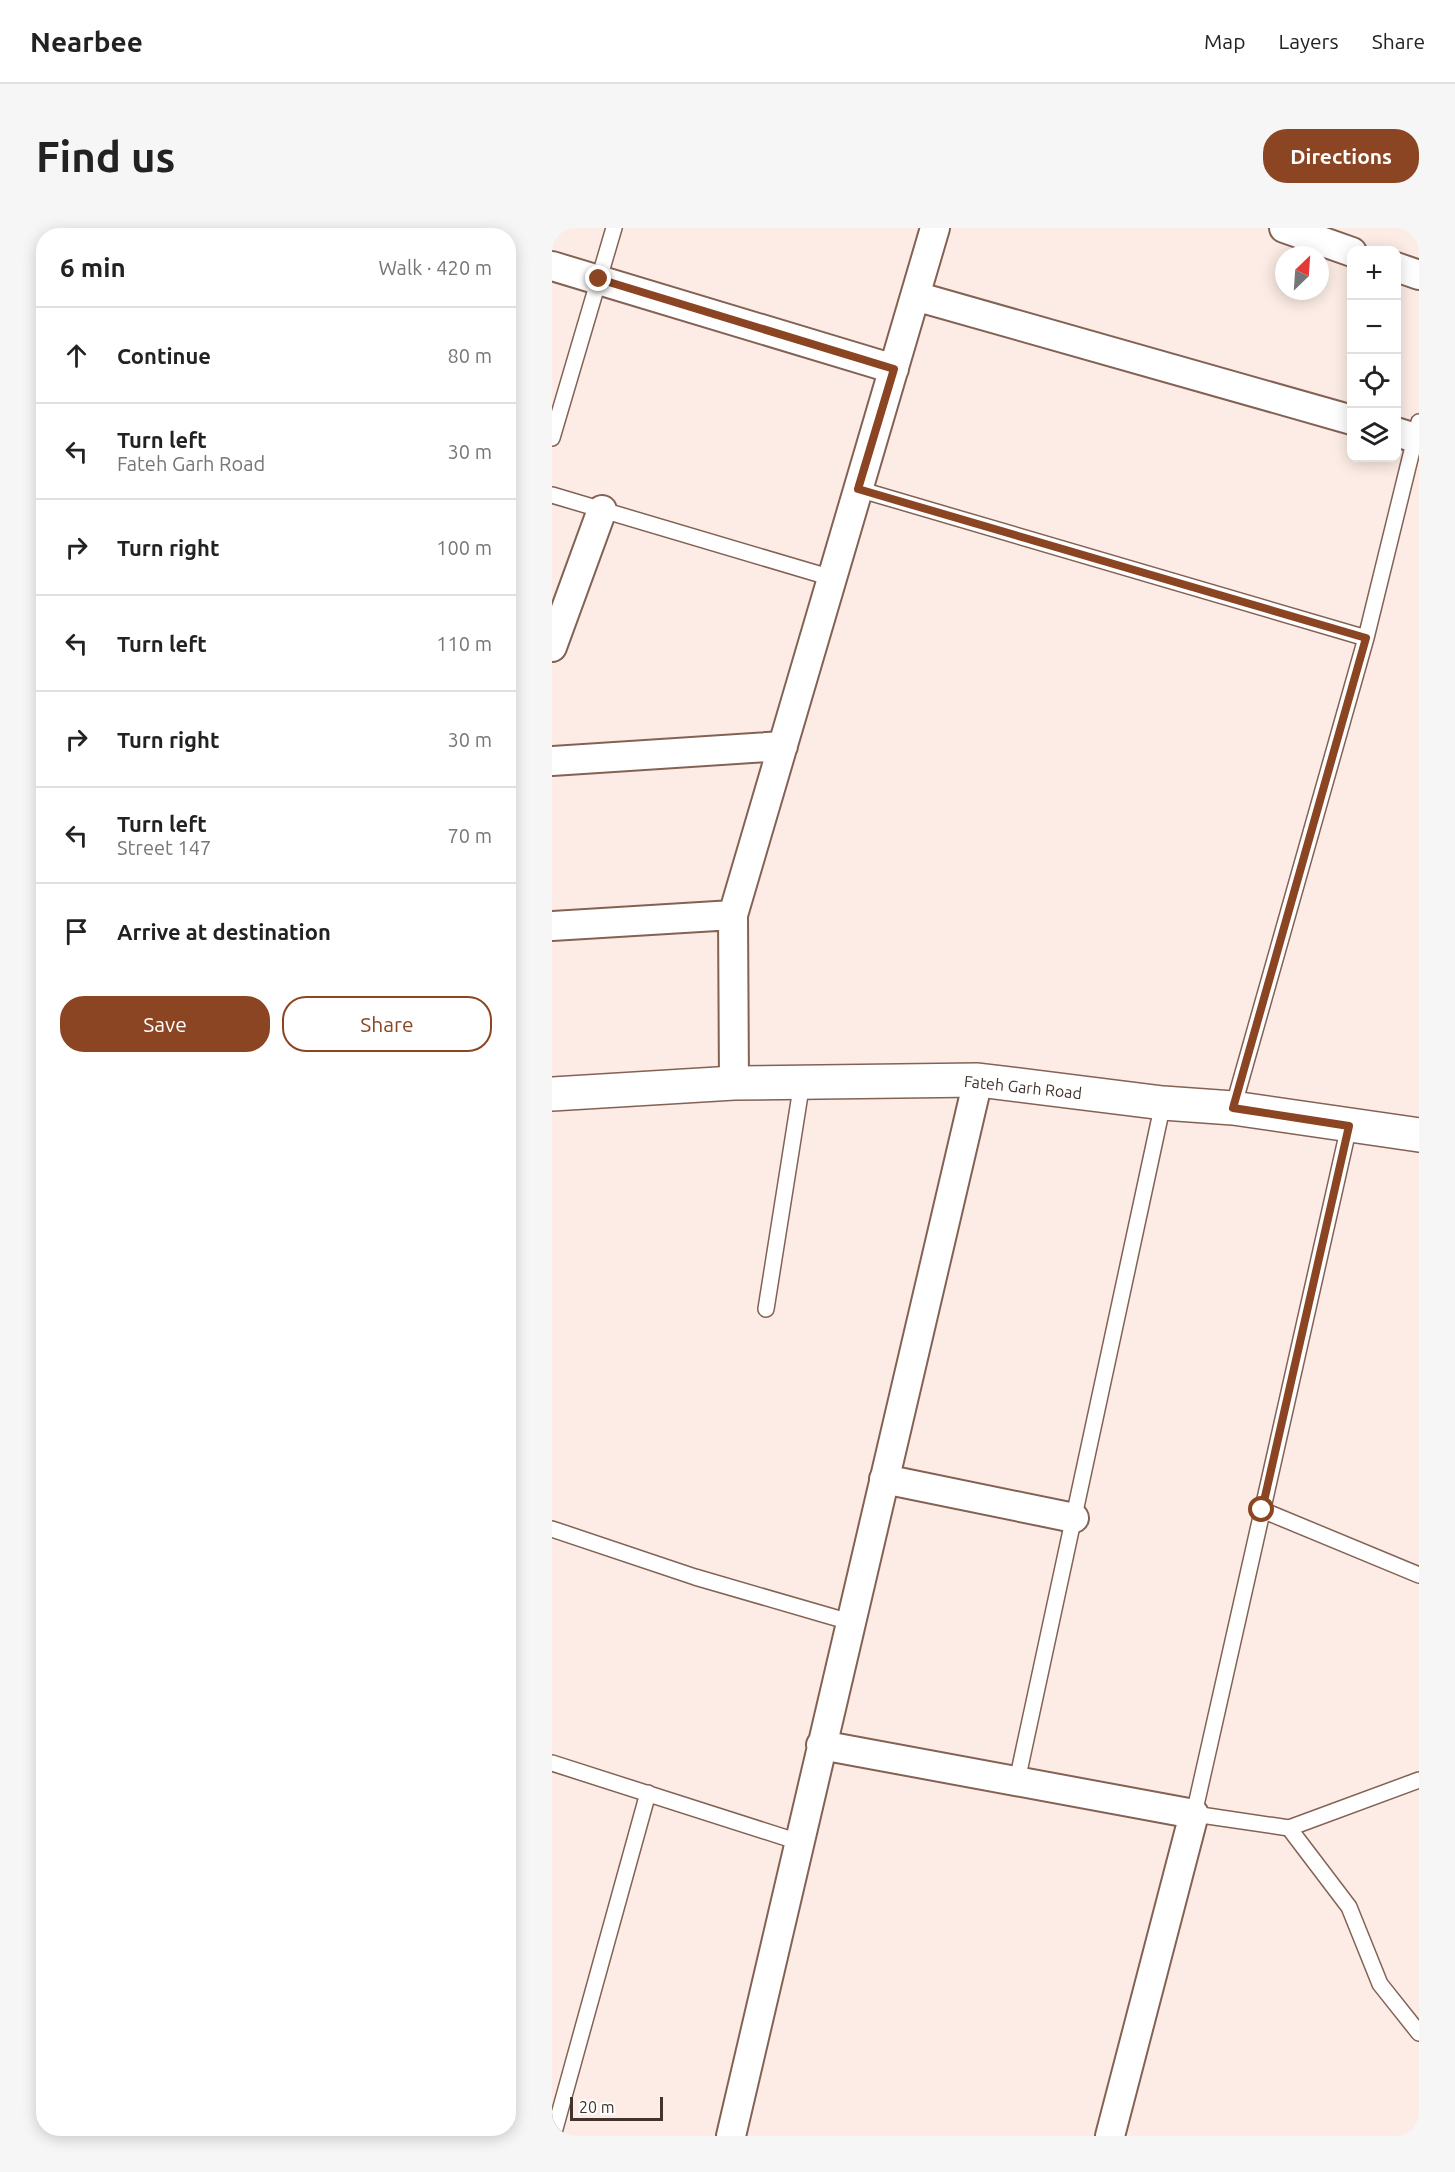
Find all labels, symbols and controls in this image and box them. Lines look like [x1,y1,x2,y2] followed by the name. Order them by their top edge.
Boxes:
[30,26,143,57] text: Nearbee
[1204,29,1245,53] text: Map
[1278,29,1339,53] text: Layers
[1372,29,1425,53] text: Share
[1263,129,1419,183] button: Directions
[36,133,175,180] text: Find us
[1275,246,1329,300] north arrow
[1347,246,1401,462] map controls
[1347,246,1401,300] button: +
[60,253,126,282] text: 6 min
[379,256,492,279] text: Walk · 420 m
[585,265,611,291] route end
[1347,300,1401,354] button: −
[60,339,93,372] icon: ahead
[117,343,211,368] text: Continue
[448,344,492,367] text: 80 m
[1347,354,1401,408] button: locate
[1347,408,1401,462] button: layers
[117,427,207,452] text: Turn left
[60,435,93,468] icon: left
[448,440,492,463] text: 30 m
[117,452,265,475] text: Fateh Garh Road
[60,531,93,564] icon: right
[117,535,219,560] text: Turn right
[436,536,492,559] text: 100 m
[60,627,93,660] icon: left
[117,631,207,656] text: Turn left
[436,632,492,655] text: 110 m
[60,723,93,756] icon: right
[117,727,219,752] text: Turn right
[448,728,492,751] text: 30 m
[117,811,207,836] text: Turn left
[60,819,93,852] icon: left
[448,824,492,847] text: 70 m
[117,836,211,859] text: Street 147
[60,915,93,948] icon: arrive
[117,919,331,944] text: Arrive at destination
[60,996,270,1052] button: Save
[282,996,492,1052] button: Share
[963,1072,1083,1102] street label: Fateh Garh Road
[1248,1496,1274,1522] route start
[570,2094,663,2122] scale bar
[579,2098,615,2116] text: 20 m

